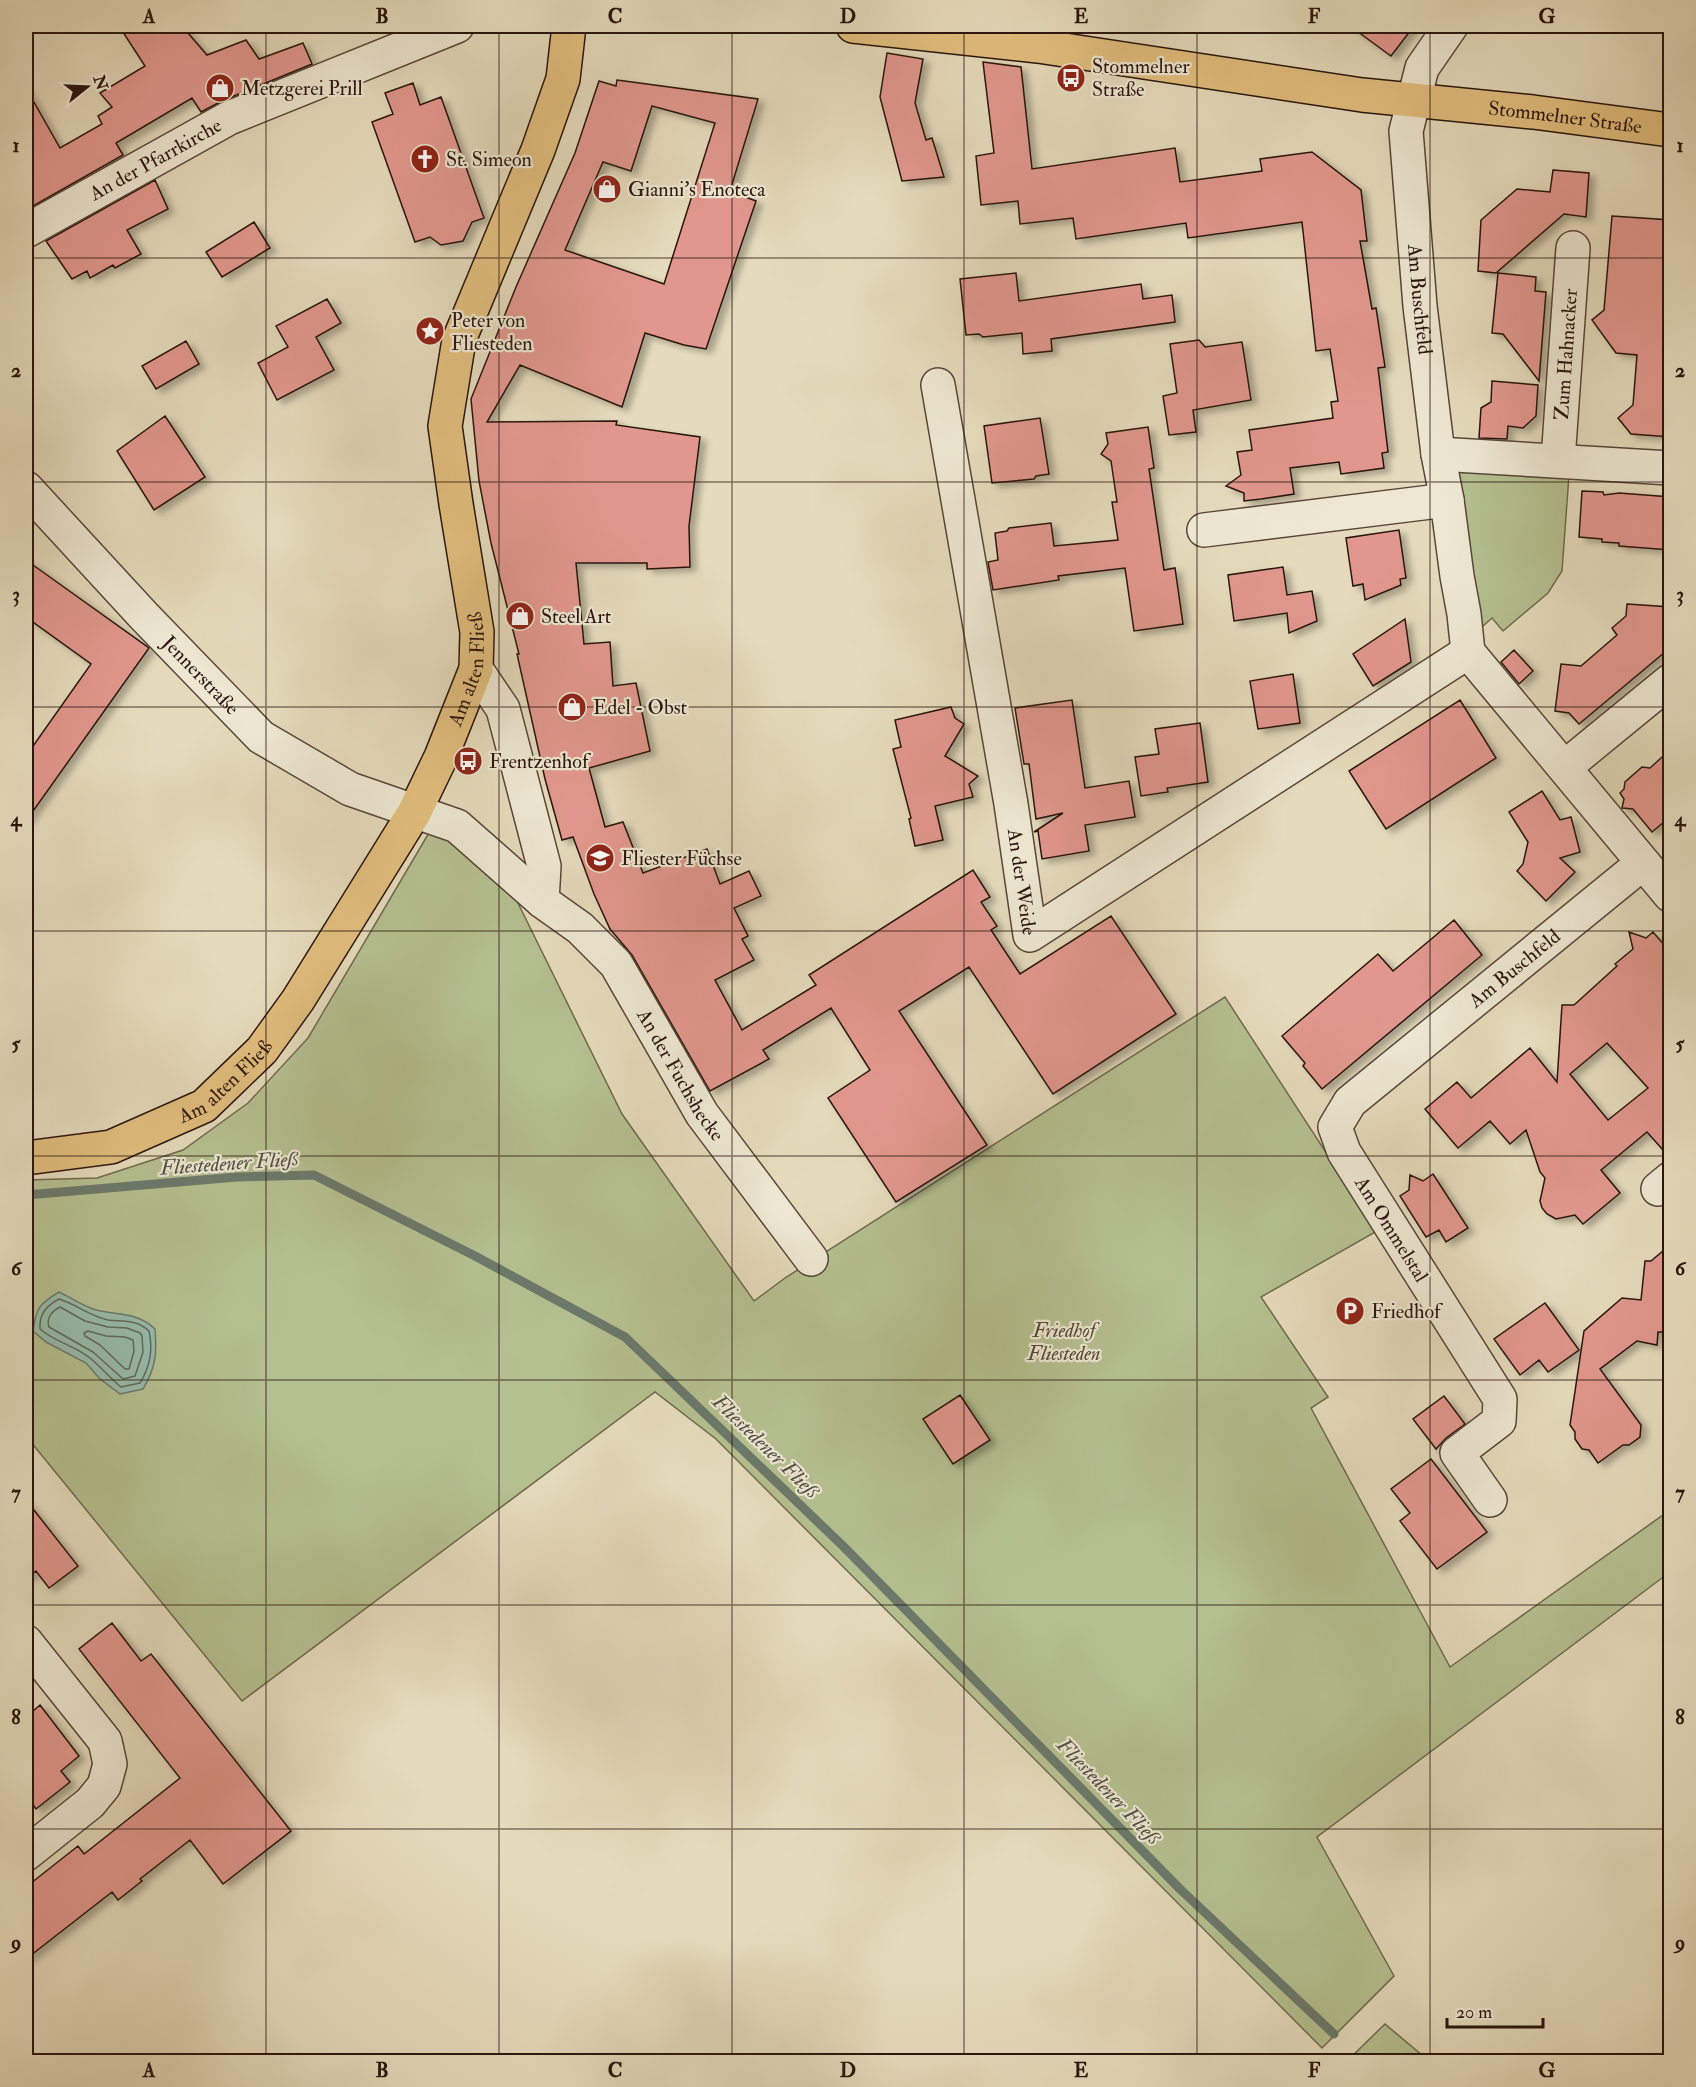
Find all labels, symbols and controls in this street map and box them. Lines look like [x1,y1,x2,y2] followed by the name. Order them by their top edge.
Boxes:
[142,4,156,29] text: A
[375,4,389,29] text: B
[608,4,622,29] text: C
[840,4,856,29] text: D
[1074,4,1089,29] text: E
[1308,4,1321,29] text: F
[1539,4,1556,29] text: G
[1092,54,1190,102] place label: Stommelner Straße
[57,57,117,117] north arrow
[1055,62,1087,94] bus stop icon: Stommelner Straße
[88,72,112,93] text: N
[204,72,236,104] shop icon: Metzgerei Prill
[241,76,363,101] place label: Metzgerei Prill
[1487,96,1643,139] street label: Stommelner Straße
[84,113,226,207] street label: An der Pfarrkirche
[12,133,20,158] text: 1
[1676,133,1684,158] text: 1
[409,143,441,175] church icon: St. Simeon
[446,147,532,172] place label: St. Simeon
[591,173,623,205] shop icon: Gianni's Enoteca
[628,177,766,202] place label: Gianni's Enoteca
[1402,242,1438,356] street label: Am Buschfeld
[1549,287,1583,421] street label: Zum Hahnacker
[451,308,532,356] place label: Peter von Fliesteden
[414,315,446,347] place icon: Peter von Fliesteden
[11,358,21,383] text: 2
[1675,358,1685,383] text: 2
[12,582,20,607] text: 3
[1676,582,1684,607] text: 3
[504,600,536,632] shop icon: Steel Art
[541,604,612,629] place label: Steel Art
[442,610,490,731] street label: Am alten Fließ
[156,630,245,720] street label: Jennerstraße
[556,691,588,723] shop icon: Edel - Obst
[593,695,688,720] place label: Edel - Obst
[452,745,484,777] bus stop icon: Frentzenhof
[489,749,592,774] place label: Frentzenhof
[10,807,23,832] text: 4
[1674,807,1687,832] text: 4
[1002,826,1042,937] street label: An der Weide
[584,842,616,874] school or university icon: Fliester Füchse
[621,846,742,871] place label: Fliester Füchse
[1463,924,1566,1014] street label: Am Buschfeld
[631,1004,730,1146] street label: An der Fuchshecke
[12,1031,22,1056] text: 5
[1676,1031,1686,1056] text: 5
[174,1035,278,1129] street label: Am alten Fließ
[158,1145,300,1182] water label: Fliestedener Fließ
[1349,1171,1434,1287] street label: Am Ommelstal
[11,1256,23,1281] text: 6
[1675,1256,1687,1281] text: 6
[1334,1295,1366,1327] parking icon: Friedhof
[1371,1299,1444,1324] place label: Friedhof
[1027,1318,1101,1366] park label: Friedhof Fliesteden
[706,1388,826,1505] water label: Fliestedener Fließ
[11,1480,21,1505] text: 7
[1675,1480,1685,1505] text: 7
[11,1705,21,1730] text: 8
[1675,1705,1685,1730] text: 8
[1050,1731,1167,1851] water label: Fliestedener Fließ
[9,1930,21,1955] text: 9
[1673,1930,1685,1955] text: 9
[1447,1991,1543,2029] scale bar
[1456,2001,1492,2024] text: 20 m
[142,2058,156,2083] text: A
[375,2058,389,2083] text: B
[608,2058,622,2083] text: C
[840,2058,856,2083] text: D
[1074,2058,1089,2083] text: E
[1308,2058,1321,2083] text: F
[1539,2058,1556,2083] text: G

